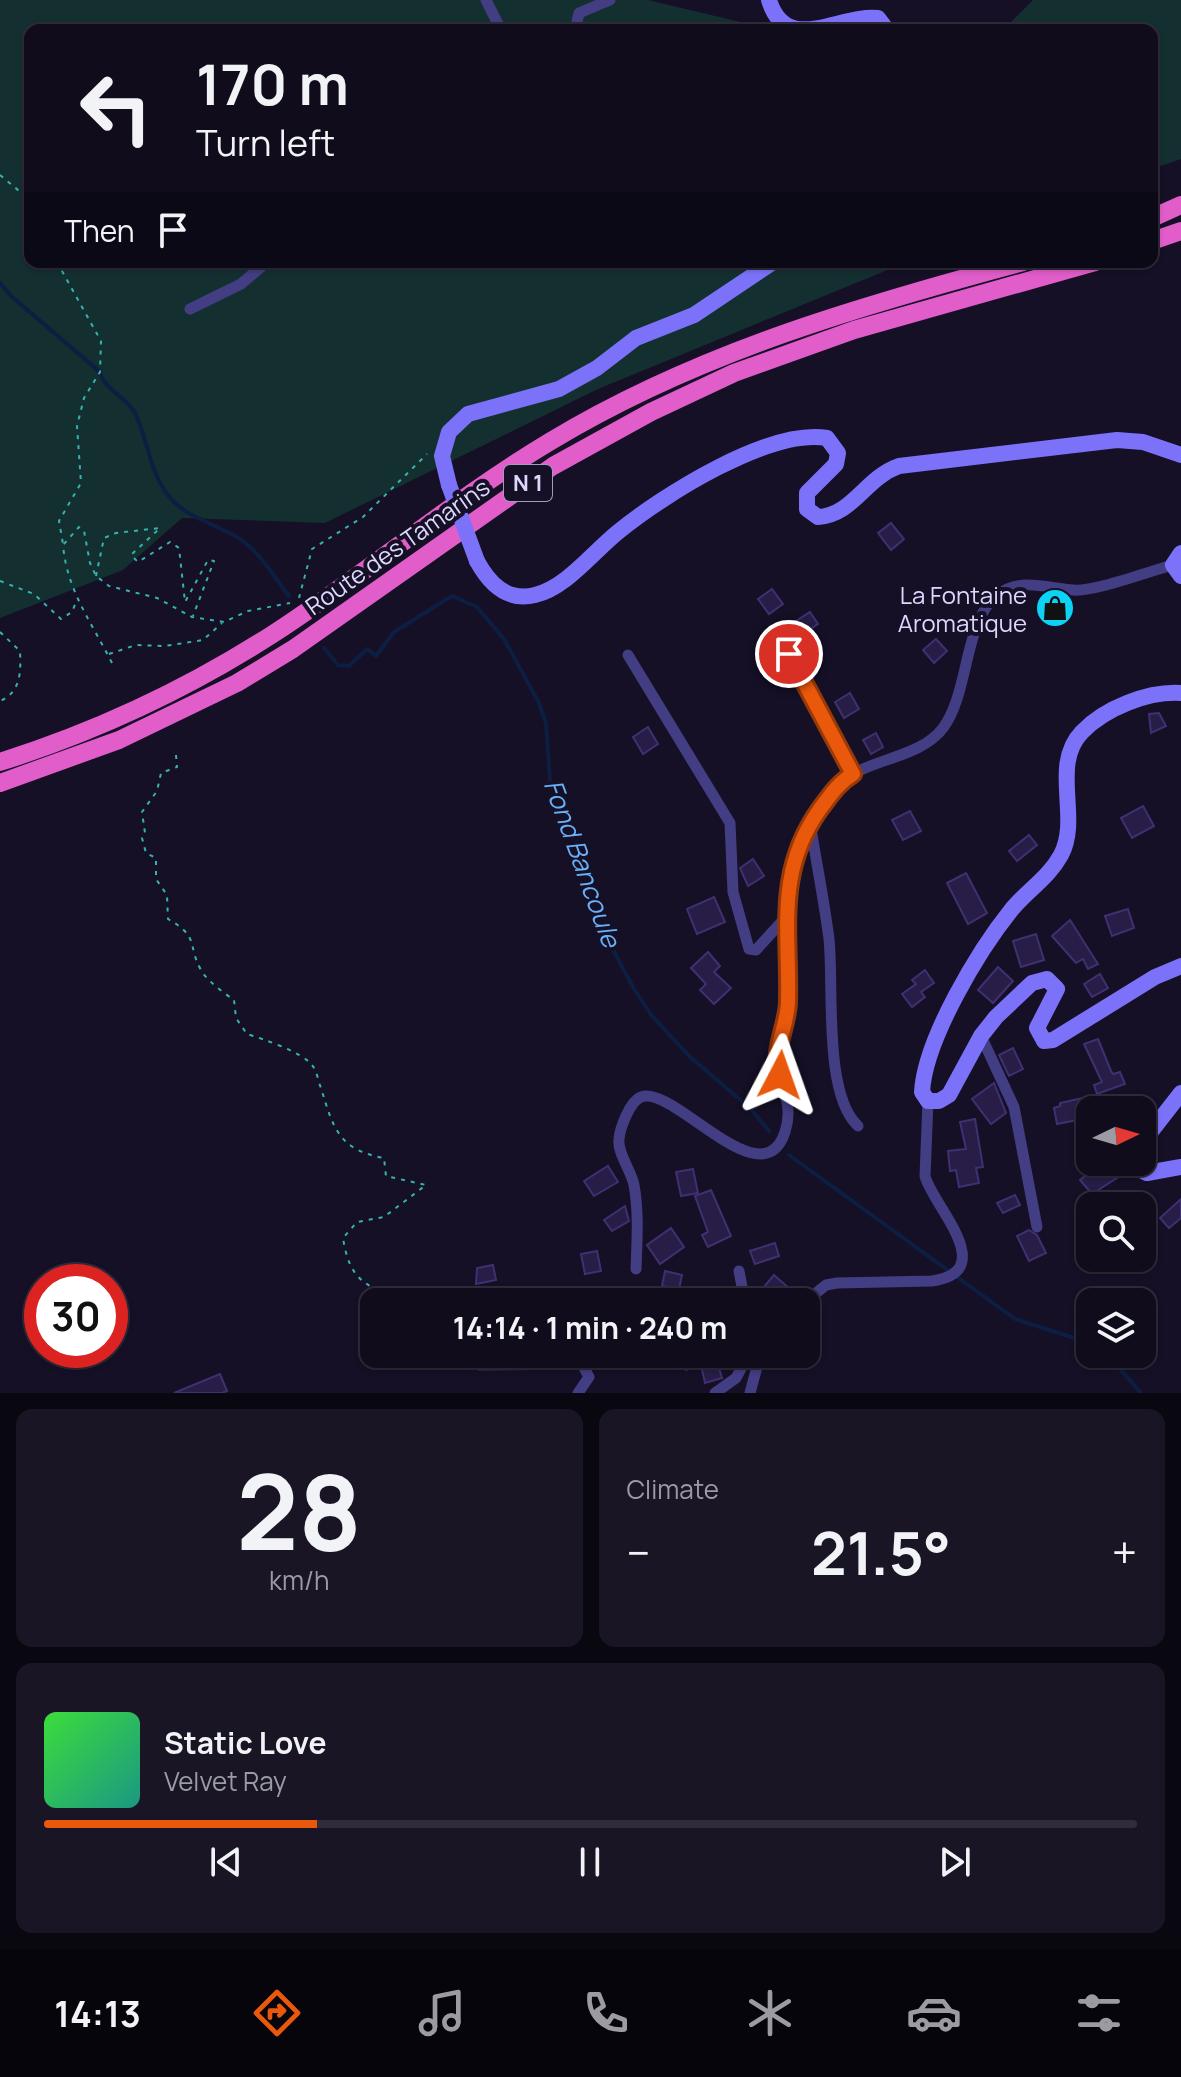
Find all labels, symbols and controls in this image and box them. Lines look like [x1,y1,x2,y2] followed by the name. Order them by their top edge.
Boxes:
[196,45,349,122] text: 170 m
[64,56,168,160] icon: left
[196,118,335,167] text: Turn left
[151,208,195,252] icon: arrive
[64,210,135,251] text: Then
[504,465,552,501] road number: N 1
[298,470,496,622] street label: Route des Tamarins
[898,578,1027,639] place label: La Fontaine Aromatique
[1034,587,1076,629] shop icon: La Fontaine Aromatique
[755,620,823,688] pin
[767,632,811,676] icon: arrive
[536,774,631,953] water label: Fond Bancoule
[738,1033,822,1117] position arrow
[1076,1096,1156,1176] north arrow
[1076,1096,1156,1368] map controls
[1076,1192,1156,1272] button: search
[24,1264,128,1368] speed limit sign: 30
[1076,1288,1156,1368] button: layers
[453,1307,727,1348] text: 14:14 · 1 min · 240 m
[236,1439,362,1581] text: 28
[627,1471,719,1507] text: Climate
[811,1511,951,1593] text: 21.5°
[627,1522,650,1582] text: −
[1112,1522,1137,1582] text: +
[269,1562,329,1598] text: km/h
[164,1722,327,1763] text: Static Love
[164,1763,287,1799] text: Velvet Ray
[204,1840,248,1884] icon: previous
[568,1840,612,1884] icon: pause
[933,1840,977,1884] icon: next
[249,1985,305,2041] icon: directions
[414,1985,470,2041] icon: music
[578,1985,634,2041] icon: phone
[742,1985,798,2041] icon: climate
[906,1985,962,2041] icon: car
[1071,1985,1127,2041] icon: filters
[54,1989,141,2038] text: 14:13

